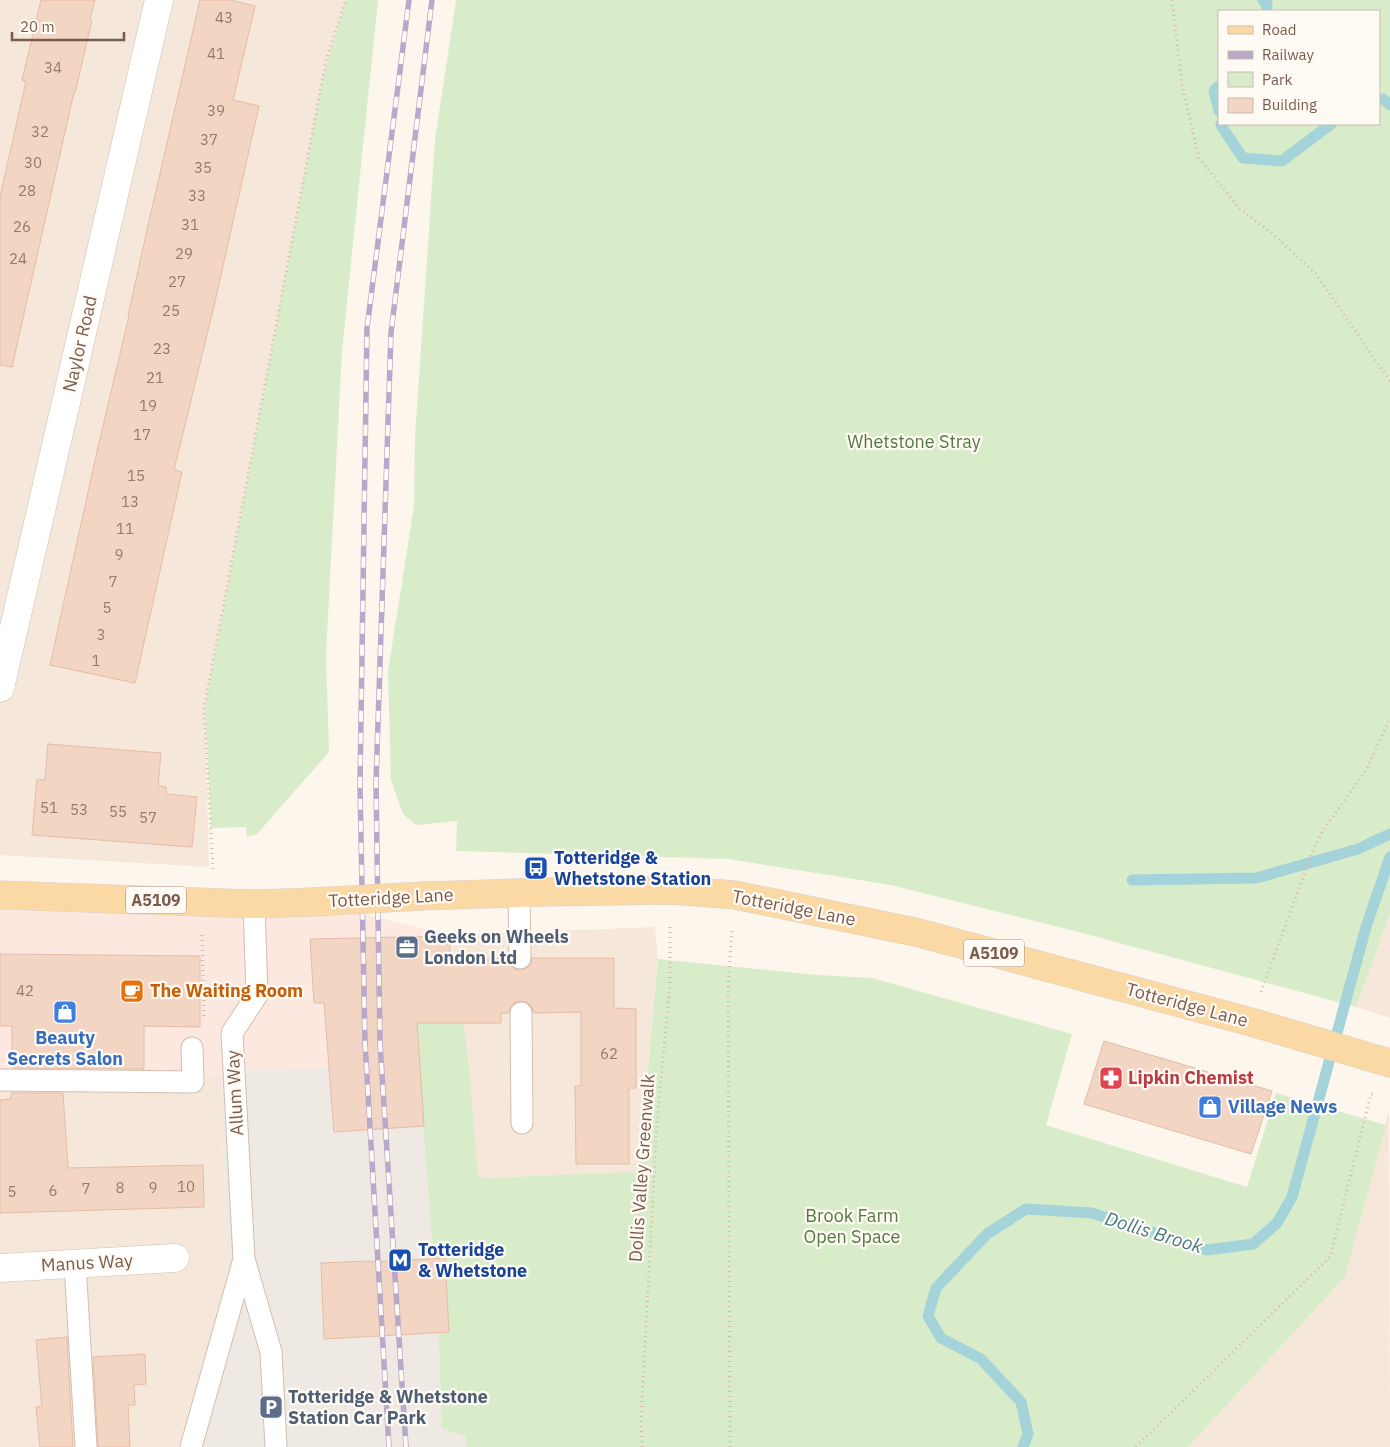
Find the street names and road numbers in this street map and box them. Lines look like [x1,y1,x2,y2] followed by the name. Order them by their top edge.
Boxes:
[57,293,102,394] street label: Naylor Road
[328,883,454,912] street label: Totteridge Lane
[730,884,858,931] street label: Totteridge Lane
[126,886,186,914] road number: A5109
[964,940,1024,966] road number: A5109
[1124,977,1251,1032] street label: Totteridge Lane
[221,1050,248,1136] street label: Allum Way
[623,1073,660,1263] street label: Dollis Valley Greenwalk
[40,1249,134,1276] street label: Manus Way

